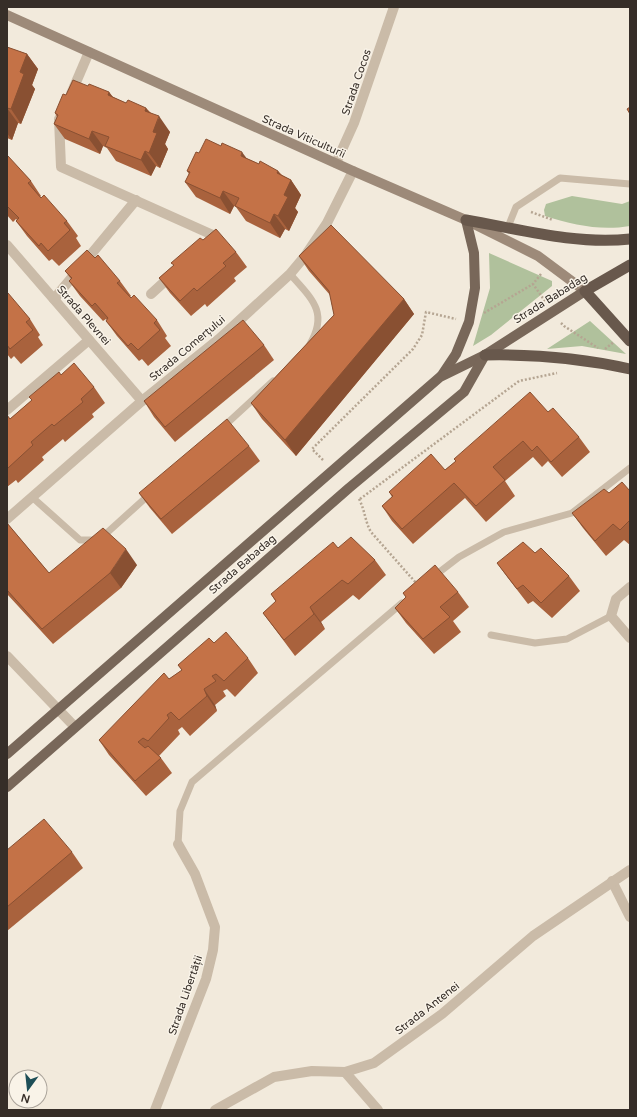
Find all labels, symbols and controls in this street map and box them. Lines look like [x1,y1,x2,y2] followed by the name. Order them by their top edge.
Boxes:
[339,47,374,117] street label: Strada Cocos
[260,112,348,161] street label: Strada Viticulturii
[511,271,589,326] street label: Strada Babadag
[54,283,113,348] street label: Strada Plevnei
[147,313,228,384] street label: Strada Comerțului
[206,532,278,597] street label: Strada Babadag
[166,954,205,1037] street label: Strada Libertății
[393,979,462,1037] street label: Strada Antenei
[8,1069,48,1109] north arrow
[20,1091,31,1106] text: N

